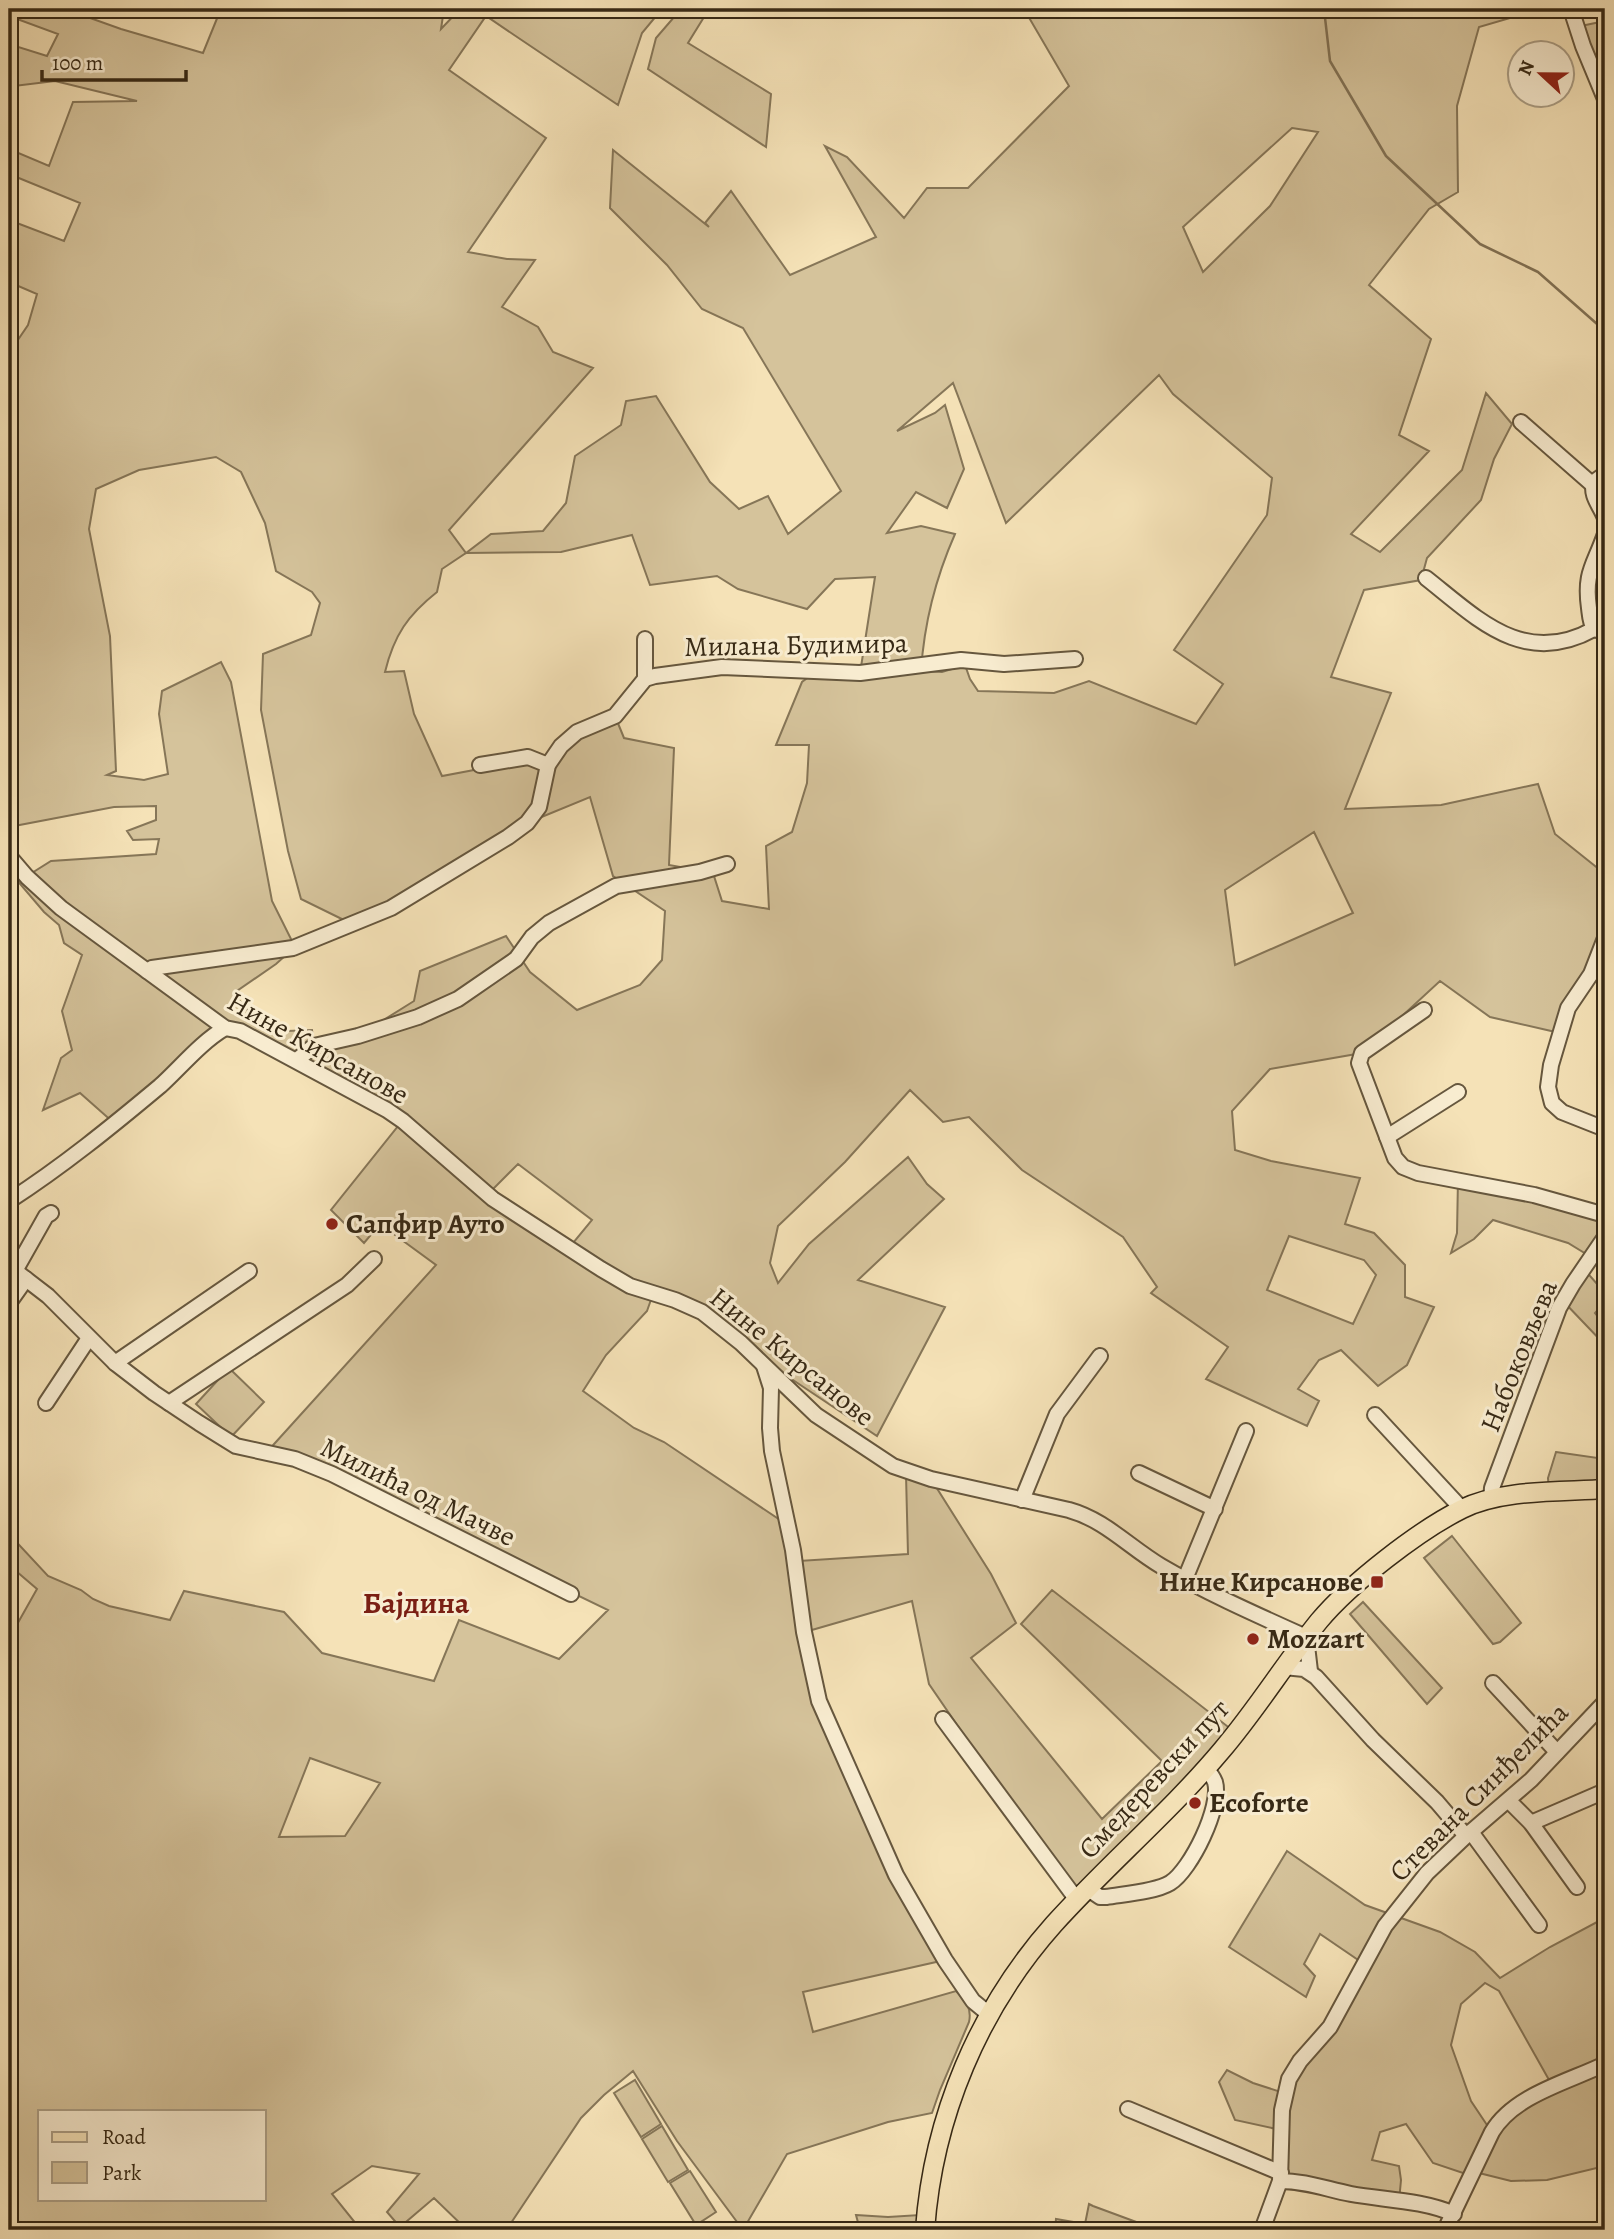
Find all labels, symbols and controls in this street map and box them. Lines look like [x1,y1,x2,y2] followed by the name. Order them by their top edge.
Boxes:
[42,38,186,82] scale bar
[1506,38,1576,108] north arrow
[52,49,103,77] text: 100 m
[1512,57,1541,79] text: N
[684,624,908,666] street label: Милана Будимира
[220,982,416,1114] street label: Нине Кирсанове
[346,1205,505,1243] place label: Сапфир Ауто
[324,1216,340,1232] marker: Сапфир Ауто
[1471,1274,1567,1438] street label: Набоковљева
[701,1279,883,1435] street label: Нине Кирсанове
[314,1428,522,1556] street label: Милића од Мачве
[1159,1563,1363,1601] place label: Нине Кирсанове
[1369,1574,1385,1590] marker: Нине Кирсанове
[363,1583,470,1623] district label: Бајдина
[1267,1620,1365,1658] place label: Mozzart
[1245,1631,1261,1647] marker: Mozzart
[1070,1691,1238,1867] street label: Смедеревски пут
[1381,1694,1577,1890] street label: Стевана Синђелића
[1209,1784,1309,1822] place label: Ecoforte
[1187,1795,1203,1811] marker: Ecoforte
[38,2110,266,2200] legend
[102,2123,146,2151] text: Road
[102,2159,142,2187] text: Park

